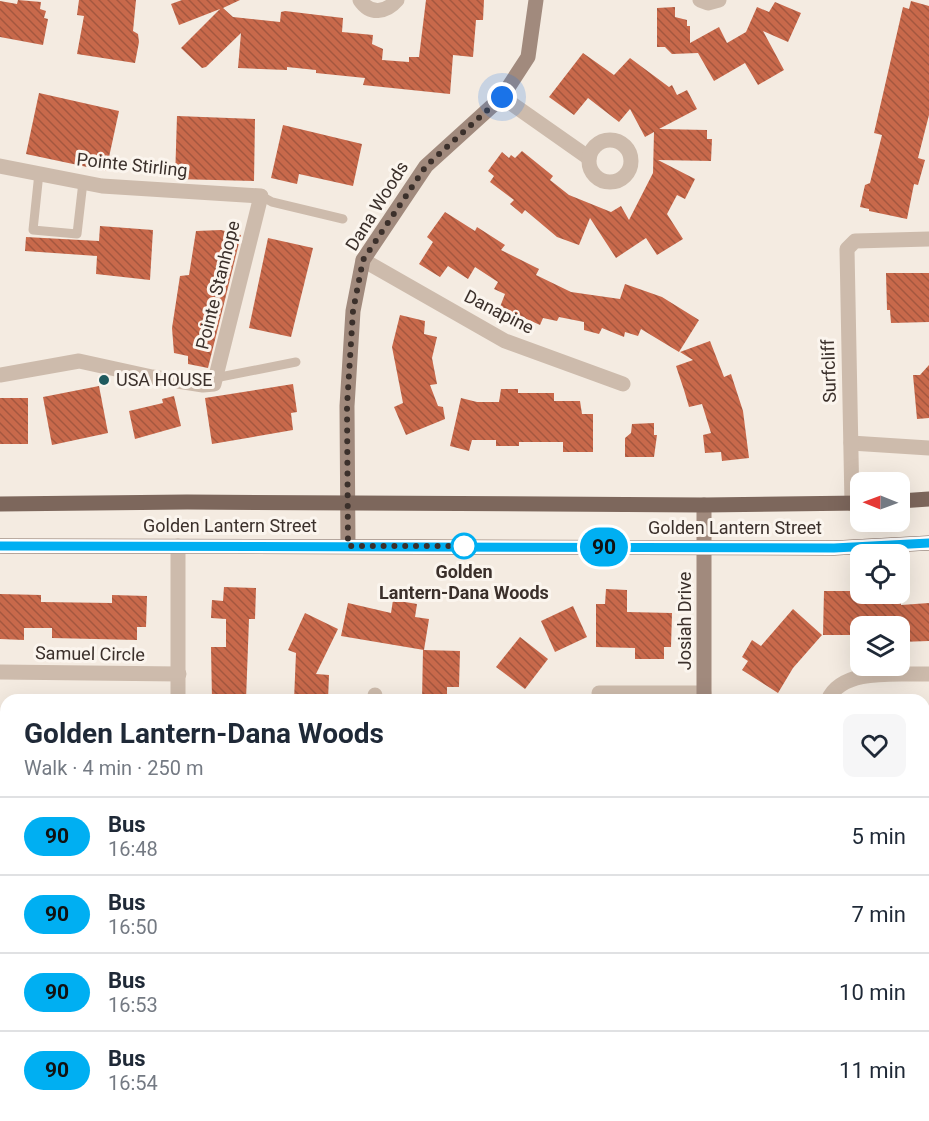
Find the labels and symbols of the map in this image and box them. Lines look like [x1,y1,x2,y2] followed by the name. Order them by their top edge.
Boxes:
[487,82,517,112] your location
[75,148,189,181] street label: Pointe Stirling
[341,157,412,254] street label: Dana Woods
[191,218,244,351] street label: Pointe Stanhope
[461,285,538,338] street label: Danapine
[817,338,840,403] street label: Surfcliff
[116,369,212,390] place label: USA HOUSE
[97,373,111,387] marker: USA HOUSE
[850,472,910,532] north arrow
[143,515,317,536] street label: Golden Lantern Street
[648,517,822,538] street label: Golden Lantern Street
[577,528,631,566] line badge: 90
[451,533,477,559] marker: Golden Lantern-Dana Woods
[379,561,549,603] place label: Golden Lantern-Dana Woods
[674,572,695,670] street label: Josiah Drive
[35,642,145,665] street label: Samuel Circle

